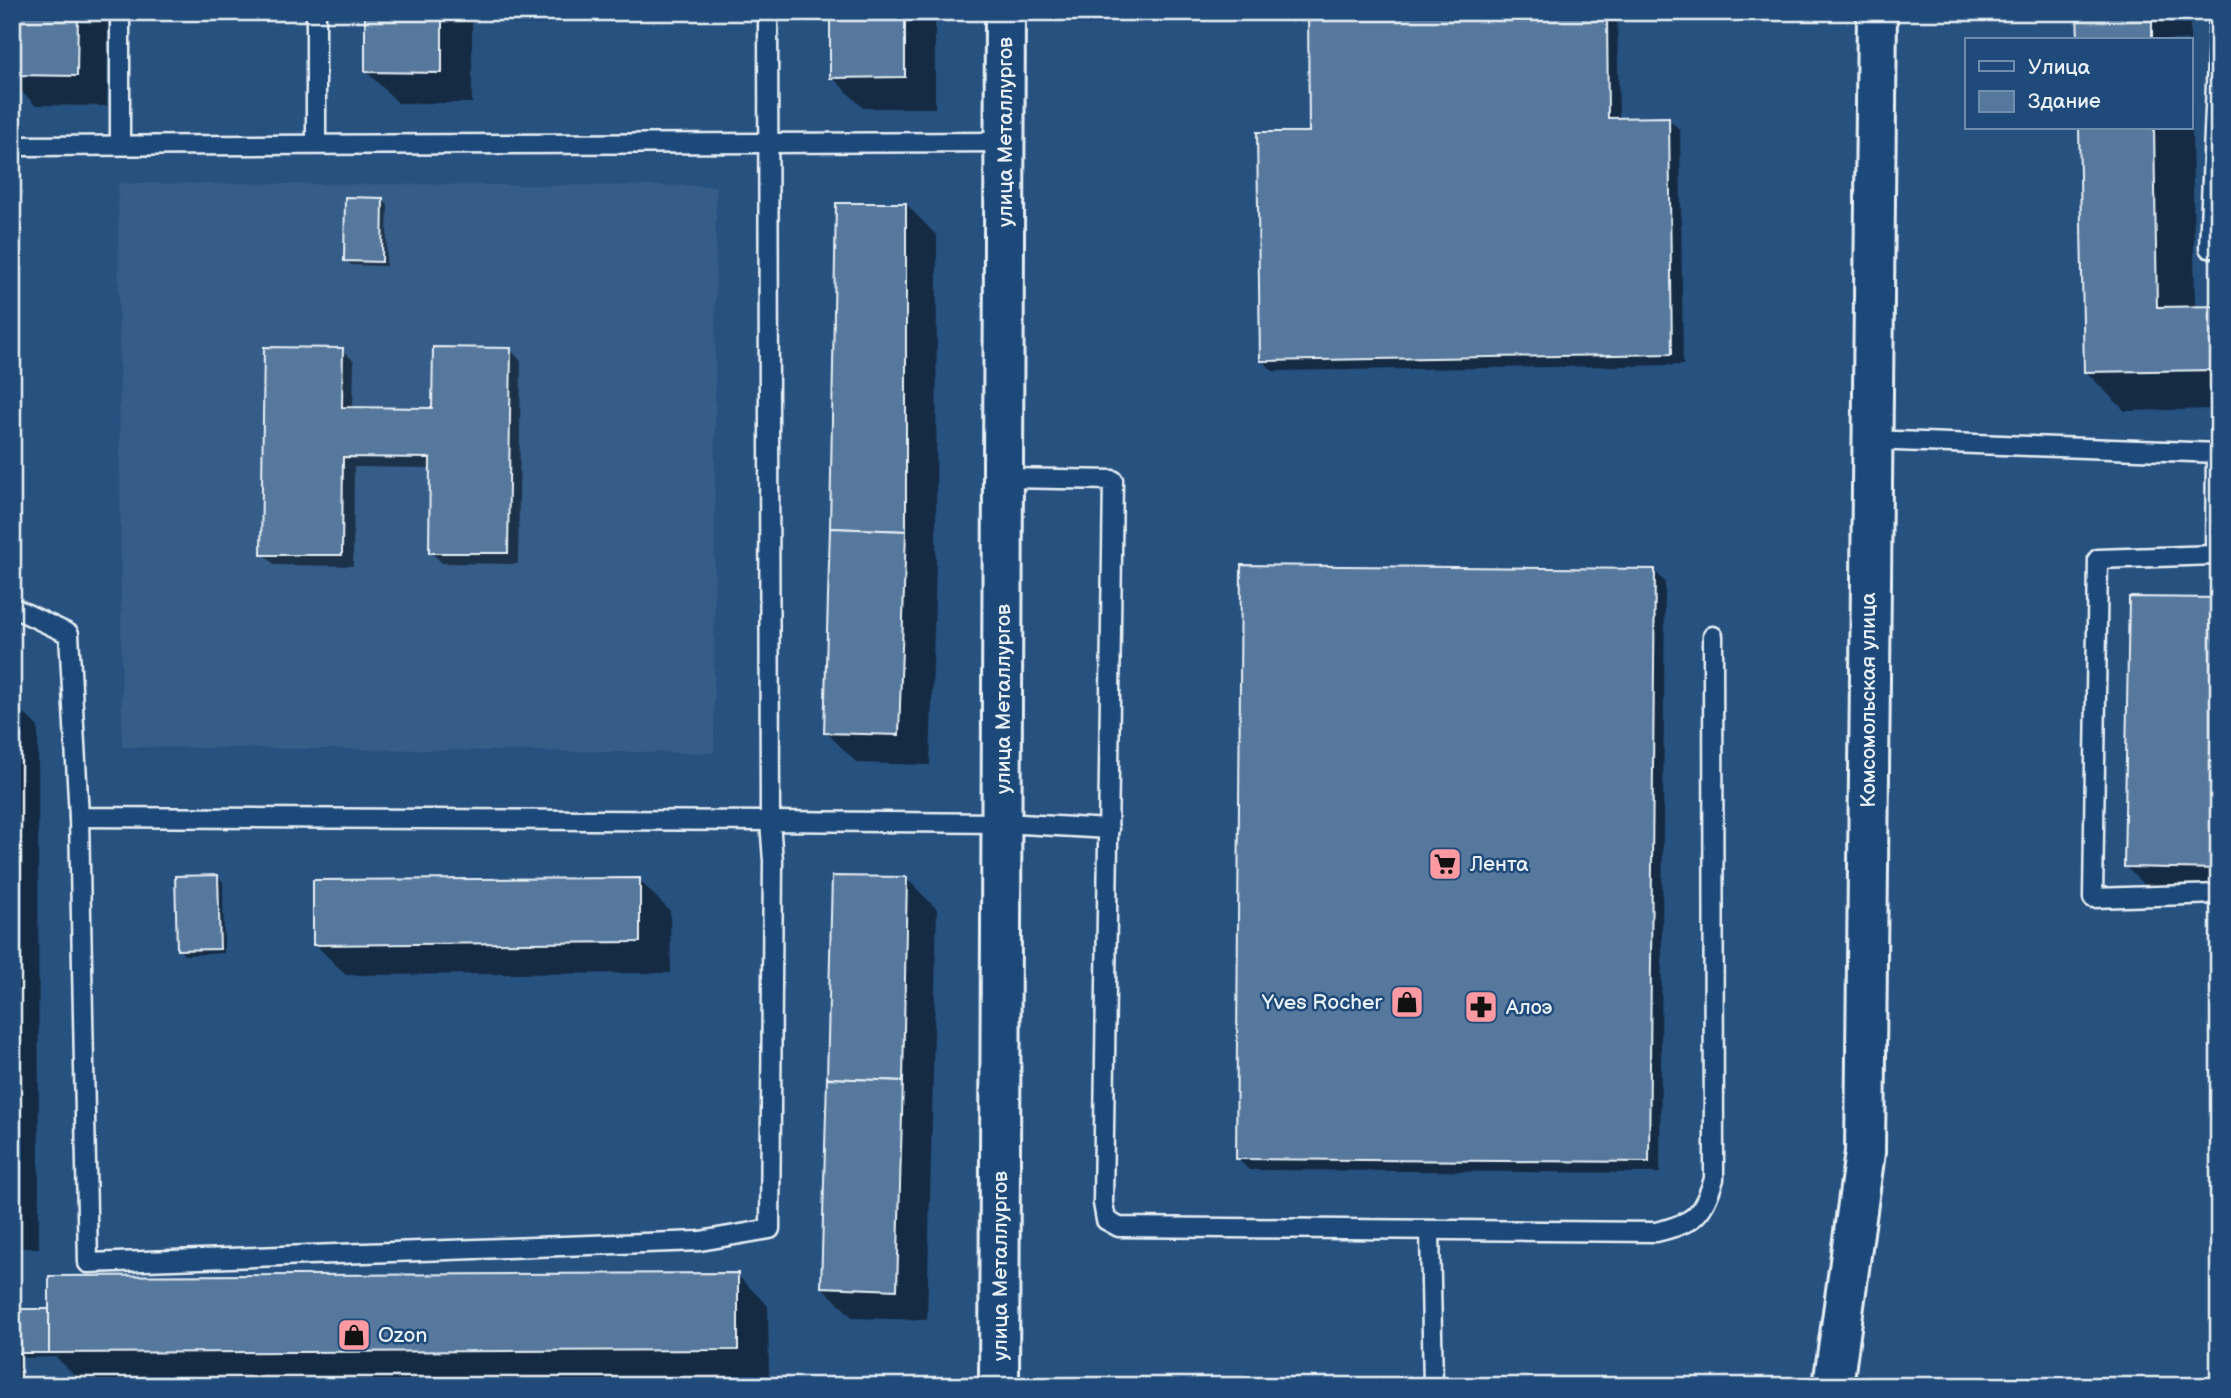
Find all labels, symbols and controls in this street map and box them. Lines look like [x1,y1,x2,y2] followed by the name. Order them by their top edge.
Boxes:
[993,37,1018,227] street label: улица Металлургов
[1965,38,2192,130] legend
[2028,55,2091,80] text: Улица
[2028,89,2101,114] text: Здание
[1856,592,1881,808] street label: Комсомольская улица
[991,604,1016,794] street label: улица Металлургов
[1426,845,1464,883] supermarket icon: Лента
[1469,852,1529,877] place label: Лента
[1388,983,1426,1021] shop icon: Yves Rocher
[1462,988,1500,1026] pharmacy icon: Алоэ
[1261,990,1382,1015] place label: Yves Rocher
[1505,995,1553,1020] place label: Алоэ
[988,1171,1013,1361] street label: улица Металлургов
[335,1316,373,1354] shop icon: Ozon
[378,1323,427,1348] place label: Ozon

